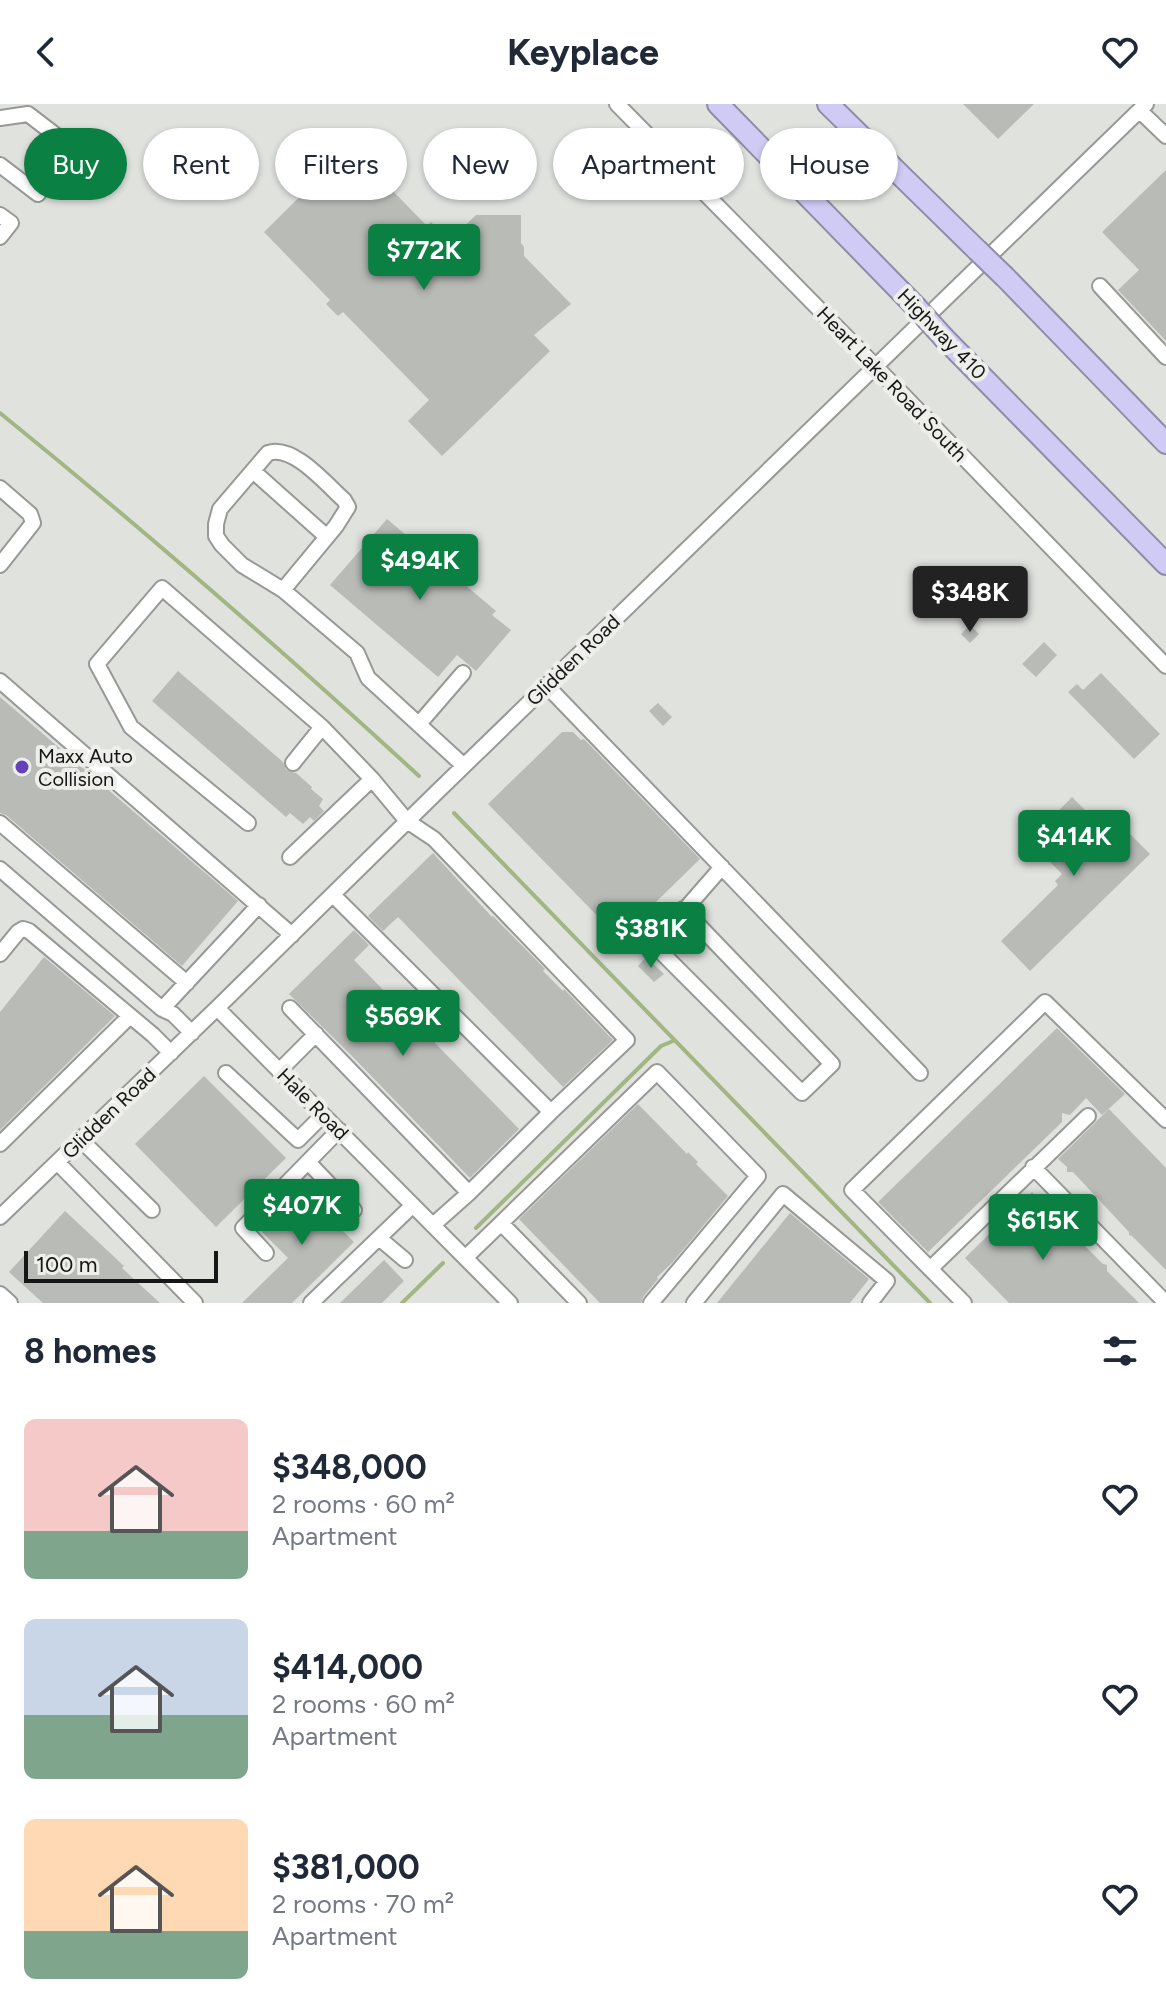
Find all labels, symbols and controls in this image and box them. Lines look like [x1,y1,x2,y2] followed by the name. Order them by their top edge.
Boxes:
[24,30,68,74] icon: back
[1098,30,1142,74] icon: heart
[507,31,659,74] text: Keyplace
[24,128,127,200] chip: Buy
[143,128,259,200] chip: Rent
[275,128,407,200] chip: Filters
[423,128,537,200] chip: New
[553,128,744,200] chip: Apartment
[760,128,898,200] chip: House
[368,224,480,292] pin: $772K
[386,234,462,266] text: $772K
[893,284,991,384] street label: Highway 410
[812,302,972,466] street label: Heart Lake Road South
[364,534,476,602] pin: $494K
[380,544,460,576] text: $494K
[914,566,1026,634] pin: $348K
[931,576,1009,608] text: $348K
[521,609,625,711] street label: Glidden Road
[38,744,133,791] place label: Maxx Auto Collision
[13,758,31,776] marker: Maxx Auto Collision
[1018,810,1130,878] pin: $414K
[1036,820,1112,852] text: $414K
[595,902,707,970] pin: $381K
[614,912,688,944] text: $381K
[347,990,459,1058] pin: $569K
[365,1000,442,1032] text: $569K
[57,1062,161,1164] street label: Glidden Road
[272,1063,354,1145] street label: Hale Road
[246,1179,358,1247] pin: $407K
[262,1189,342,1221] text: $407K
[987,1194,1099,1262] pin: $615K
[1007,1204,1079,1236] text: $615K
[24,1247,218,1283] scale bar
[36,1251,97,1278] text: 100 m
[1098,1329,1142,1373] icon: filters
[24,1331,156,1372] text: 8 homes
[272,1447,427,1488] text: $348,000
[88,1451,184,1547] icon: home
[1098,1477,1142,1521] icon: heart
[272,1488,455,1520] text: 2 rooms · 60 m²
[272,1520,398,1552] text: Apartment
[272,1647,423,1688] text: $414,000
[88,1651,184,1747] icon: home
[1098,1677,1142,1721] icon: heart
[272,1688,455,1720] text: 2 rooms · 60 m²
[272,1720,398,1752] text: Apartment
[272,1847,420,1888] text: $381,000
[88,1851,184,1947] icon: home
[1098,1877,1142,1921] icon: heart
[272,1888,454,1920] text: 2 rooms · 70 m²
[272,1920,398,1952] text: Apartment

